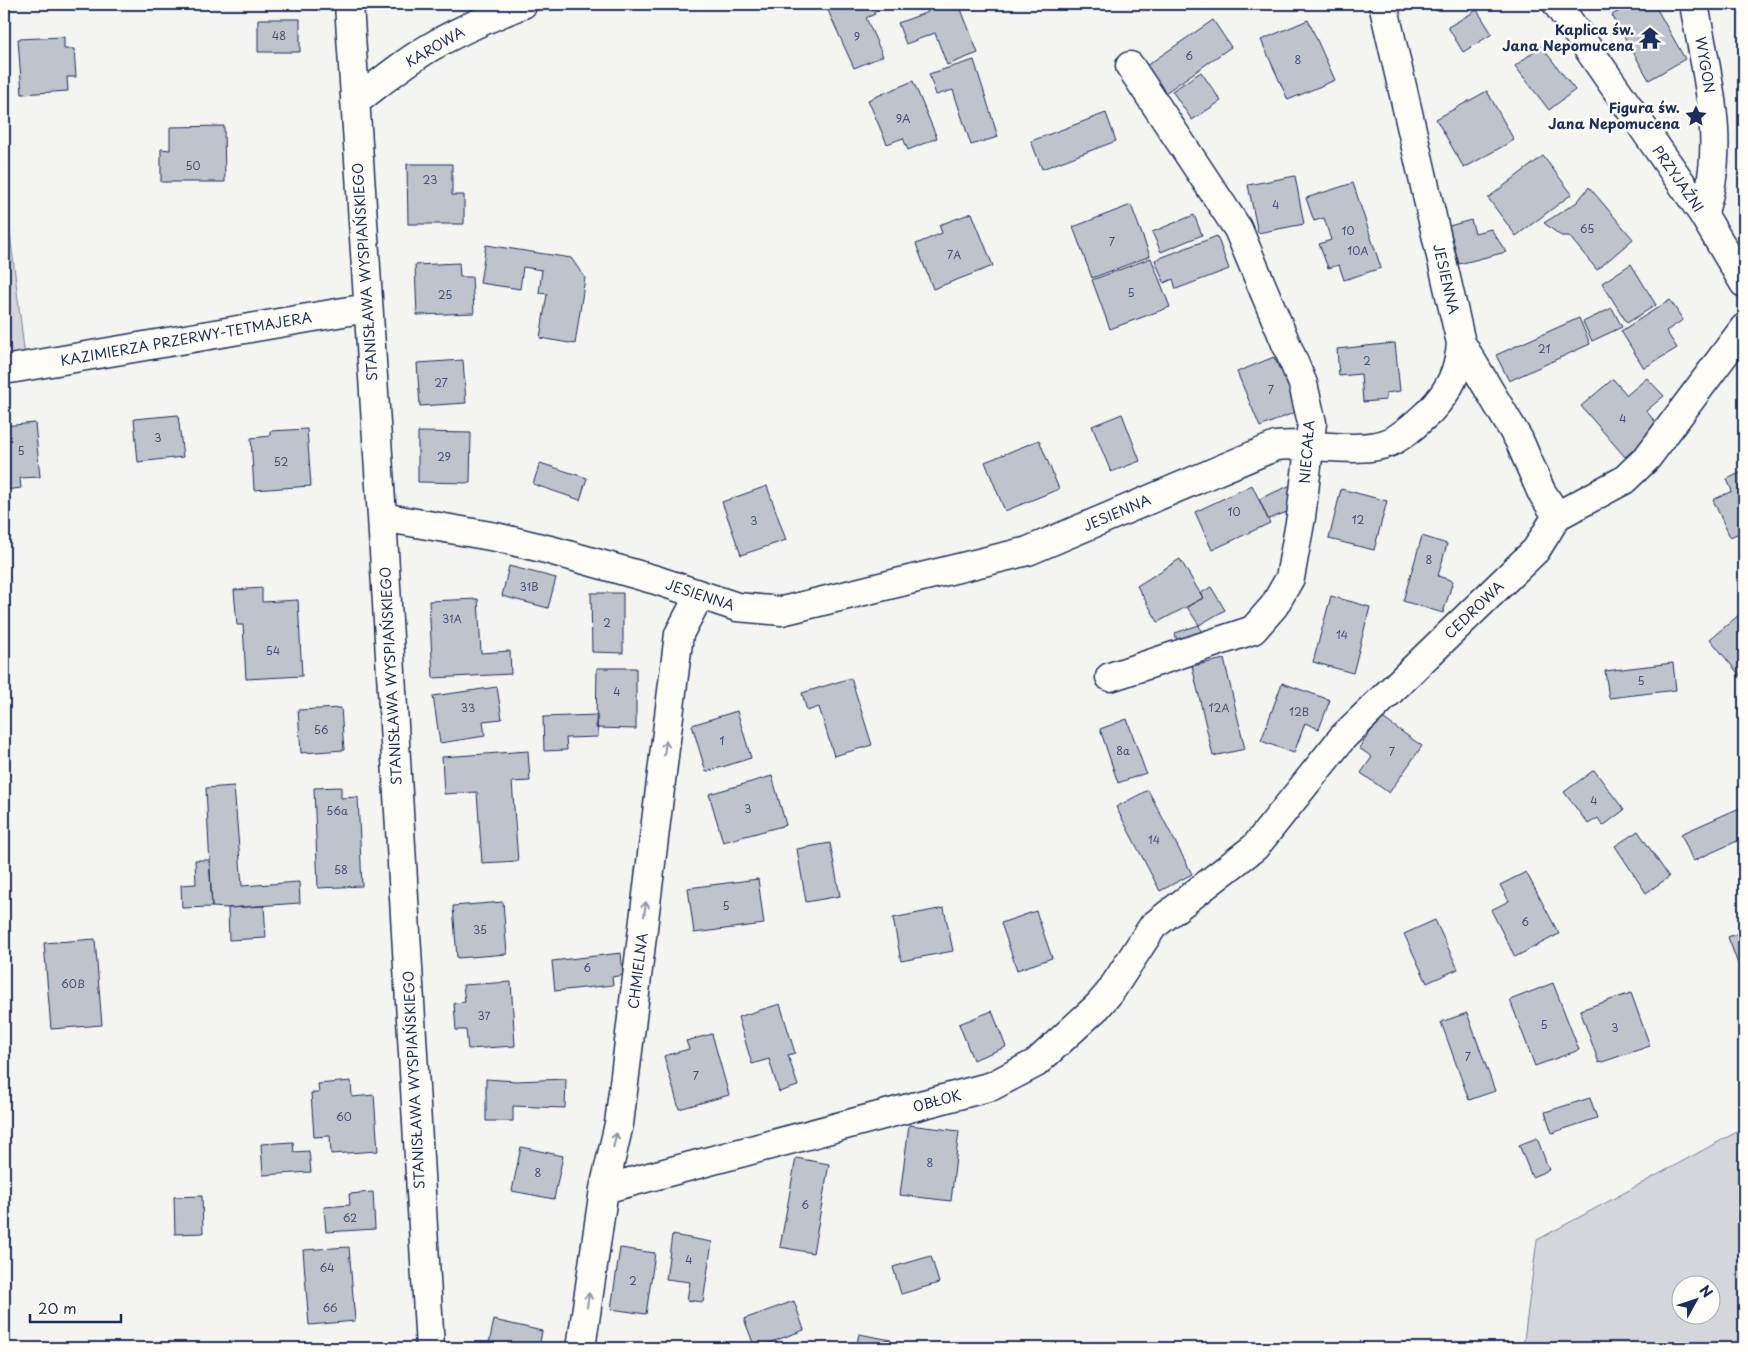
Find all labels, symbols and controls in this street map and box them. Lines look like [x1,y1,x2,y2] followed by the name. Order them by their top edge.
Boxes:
[1502,19,1635,56] place label: Kaplica św. Jana Nepomucena
[401,21,469,72] street label: KAROWA
[1637,25,1663,51] temple icon: Kaplica św. Jana Nepomucena
[272,27,286,44] house number: 48
[854,28,860,45] house number: 9
[1690,35,1721,95] street label: WYGON
[1185,47,1193,64] house number: 6
[1295,51,1302,68] house number: 8
[1548,97,1681,134] place label: Figura św. Jana Nepomucena
[1683,103,1709,129] place icon: Figura św. Jana Nepomucena
[896,110,911,127] house number: 9A
[1648,141,1709,216] street label: PRZYJAŹNI
[185,157,201,174] house number: 50
[346,162,383,382] street label: STANISŁAWA WYSPIAŃSKIEGO
[423,171,437,188] house number: 23
[1272,196,1280,213] house number: 4
[1580,220,1594,237] house number: 65
[1342,222,1354,239] house number: 10
[1109,233,1115,250] house number: 7
[1347,242,1369,259] house number: 10A
[1428,242,1465,316] street label: JESIENNA
[947,246,961,263] house number: 7A
[1127,284,1135,301] house number: 5
[438,286,452,303] house number: 25
[59,306,314,371] street label: KAZIMIERZA PRZERWY-TETMAJERA
[1538,340,1550,357] house number: 21
[1363,352,1371,369] house number: 2
[434,374,448,391] house number: 27
[1268,381,1274,398] house number: 7
[1619,410,1627,427] house number: 4
[1294,419,1319,485] street label: NIECAŁA
[154,429,162,446] house number: 3
[17,442,25,459] house number: 5
[437,448,451,465] house number: 29
[274,453,288,470] house number: 52
[1080,489,1154,536] street label: JESIENNA
[1228,503,1240,520] house number: 10
[1352,511,1365,528] house number: 12
[750,512,758,529] house number: 3
[1426,551,1433,568] house number: 8
[374,566,407,786] street label: STANISŁAWA WYSPIAŃSKIEGO
[663,573,738,616] street label: JESIENNA
[1439,576,1508,643] street label: CEDROWA
[520,578,538,595] house number: 31B
[442,610,462,627] house number: 31A
[603,614,611,631] house number: 2
[1336,626,1348,643] house number: 14
[266,642,280,659] house number: 54
[1637,672,1645,689] house number: 5
[613,683,621,700] house number: 4
[461,699,475,716] house number: 33
[1208,699,1230,716] house number: 12A
[1289,703,1309,720] house number: 12B
[314,721,329,738] house number: 56
[720,732,725,749] house number: 1
[660,740,670,756] one-way arrow
[1116,742,1130,759] house number: 8a
[1389,743,1395,760] house number: 7
[1590,792,1598,809] house number: 4
[744,800,752,817] house number: 3
[326,802,348,819] house number: 56a
[1148,831,1160,848] house number: 14
[334,861,348,878] house number: 58
[722,897,730,914] house number: 5
[640,902,650,918] one-way arrow
[1521,913,1529,930] house number: 6
[473,921,487,938] house number: 35
[622,931,653,1010] street label: CHMIELNA
[583,959,591,976] house number: 6
[397,970,430,1190] street label: STANISŁAWA WYSPIAŃSKIEGO
[61,975,85,992] house number: 60B
[478,1007,491,1024] house number: 37
[1540,1016,1548,1033] house number: 5
[1611,1019,1619,1036] house number: 3
[1465,1048,1471,1065] house number: 7
[693,1067,699,1084] house number: 7
[910,1084,964,1117] street label: OBŁOK
[336,1108,352,1125] house number: 60
[611,1132,621,1148] one-way arrow
[927,1154,934,1171] house number: 8
[535,1164,542,1181] house number: 8
[801,1196,809,1213] house number: 6
[343,1209,357,1226] house number: 62
[685,1251,693,1268] house number: 4
[320,1259,334,1276] house number: 64
[629,1272,637,1289] house number: 2
[1670,1274,1720,1324] north arrow
[1695,1280,1718,1302] text: N
[30,1292,121,1324] scale bar
[583,1292,593,1308] one-way arrow
[38,1296,77,1319] text: 20 m
[322,1299,338,1316] house number: 66

